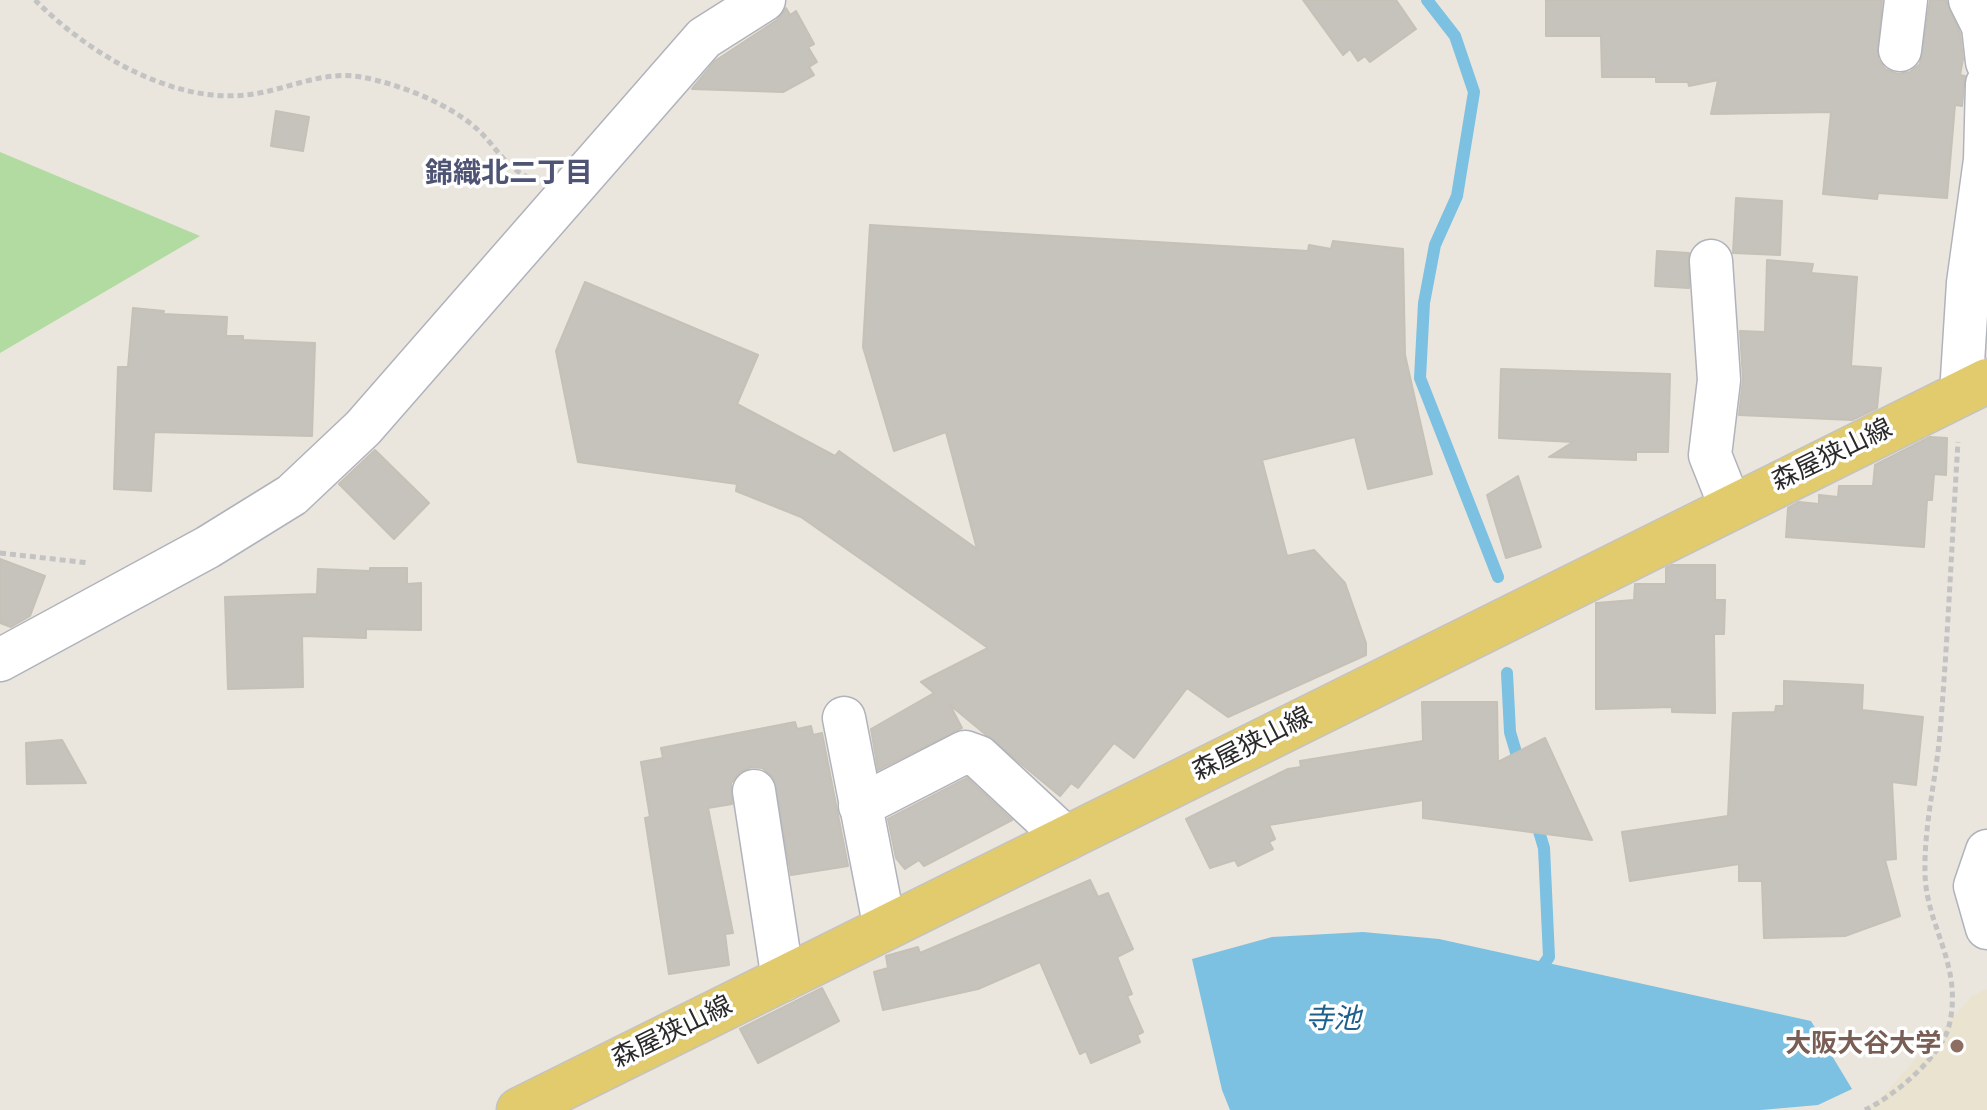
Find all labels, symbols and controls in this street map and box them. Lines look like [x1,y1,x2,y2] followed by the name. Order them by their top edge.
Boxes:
[425,159,593,193] district label: 錦織北二丁目
[1768,414,1898,500] street label: 森屋狭山線
[1188,703,1318,789] street label: 森屋狭山線
[608,991,738,1077] street label: 森屋狭山線
[1305,1005,1361,1039] water label: 寺池
[1785,1030,1941,1062] place label: 大阪大谷大学
[1948,1037,1966,1055] marker: 大阪大谷大学

